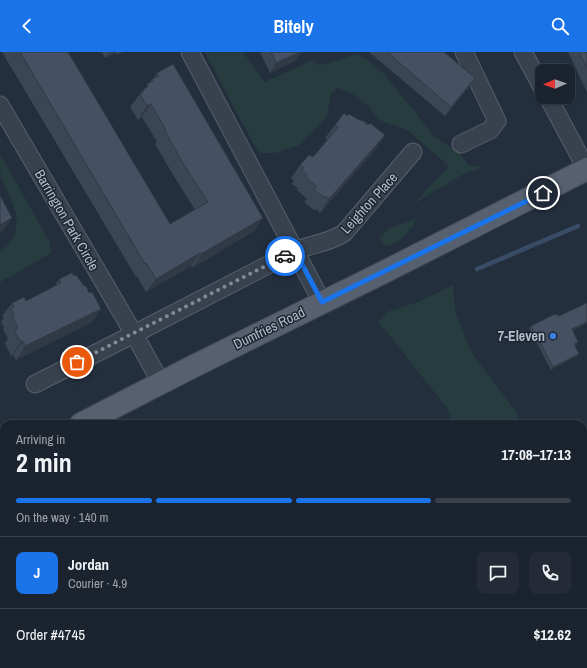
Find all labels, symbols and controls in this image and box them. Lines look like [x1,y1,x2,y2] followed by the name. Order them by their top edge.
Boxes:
[273,14,314,39] text: Bitely
[16,15,38,37] icon: back
[549,15,571,37] icon: search
[535,64,575,104] north arrow
[535,64,575,104] map controls
[31,166,103,274] street label: Barrington Park Circle
[337,169,401,237] street label: Leighton Place
[526,176,560,210] pin
[532,182,554,204] icon: home
[265,236,305,276] courier
[274,245,296,267] icon: car
[230,303,308,353] street label: Dumfries Road
[498,327,545,345] place label: 7-Eleven
[548,331,558,341] marker: 7-Eleven
[60,345,94,379] pin
[66,351,88,373] icon: bag
[16,431,65,448] text: Arriving in
[501,444,571,465] text: 17:08–17:13
[16,445,72,480] text: 2 min
[16,509,108,526] text: On the way · 140 m
[477,552,519,594] button: chat
[529,552,571,594] button: phone
[68,554,109,575] text: Jordan
[34,562,40,583] text: J
[68,575,127,592] text: Courier · 4.9
[16,624,85,645] text: Order #4745
[533,624,571,645] text: $12.62

